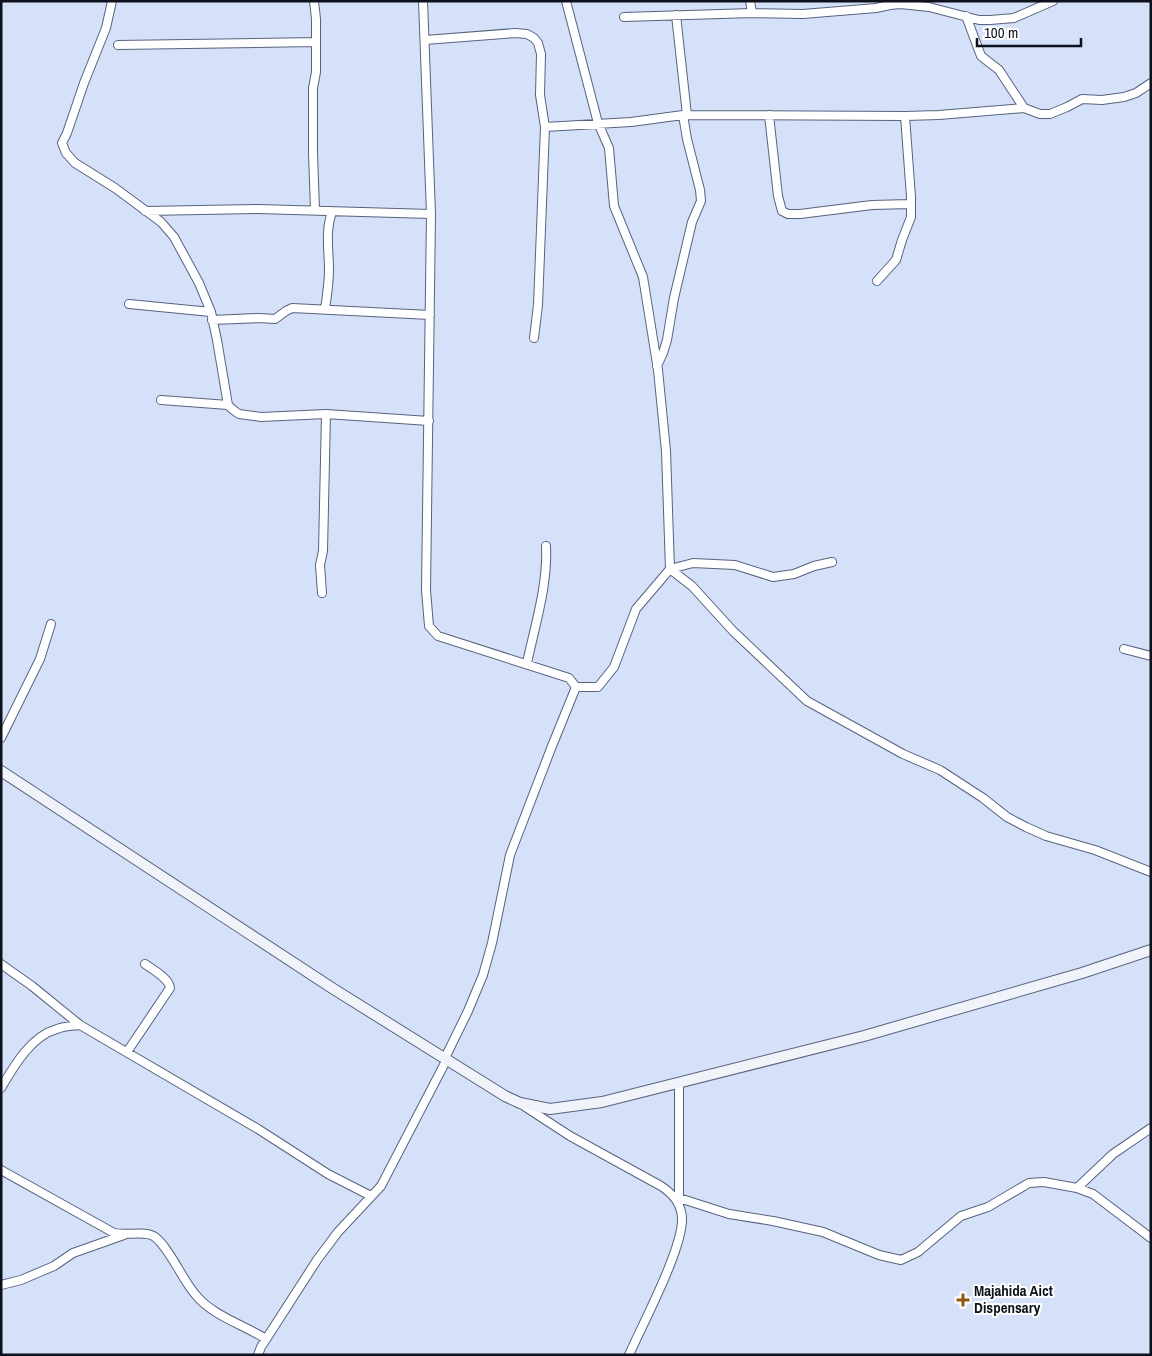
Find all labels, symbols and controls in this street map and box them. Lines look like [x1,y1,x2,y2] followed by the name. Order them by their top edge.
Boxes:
[977,15,1081,47] scale bar
[984,22,1018,43] text: 100 m
[974,1280,1053,1318] place label: Majahida Aict Dispensary
[956,1293,970,1307] marker: Majahida Aict Dispensary

